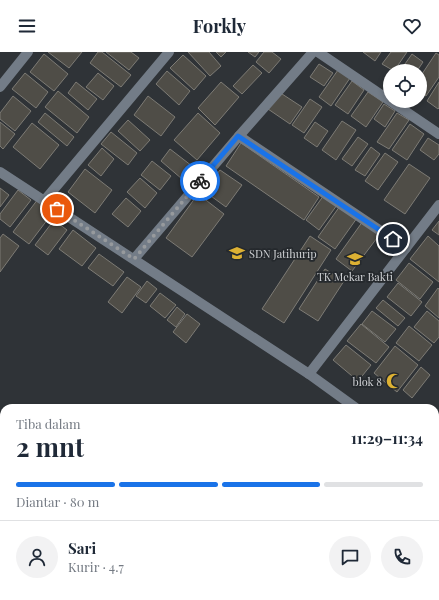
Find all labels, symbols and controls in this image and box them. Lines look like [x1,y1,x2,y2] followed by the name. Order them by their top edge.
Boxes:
[193,14,246,38] text: Forkly
[16,15,38,37] icon: menu
[401,15,423,37] icon: heart
[383,64,427,108] map controls
[383,64,427,108] button: locate
[180,161,220,201] courier
[189,170,211,192] icon: bike
[40,192,74,226] pin
[46,198,68,220] icon: bag
[376,222,410,256] pin
[382,228,404,250] icon: home
[228,244,246,262] school or university icon: SDN Jatihurip
[249,246,317,261] place label: SDN Jatihurip
[346,250,364,268] school or university icon: TK Mekar Bakti
[317,269,393,284] place label: TK Mekar Bakti
[385,372,403,390] mosque icon: blok 8
[353,374,382,389] place label: blok 8
[16,415,81,432] text: Tiba dalam
[351,428,423,448] text: 11:29–11:34
[16,429,84,464] text: 2 mnt
[16,493,99,510] text: Diantar · 80 m
[16,536,58,578] button: person
[329,536,371,578] button: chat
[381,536,423,578] button: phone
[68,538,96,558] text: Sari
[68,558,124,575] text: Kurir · 4.7

